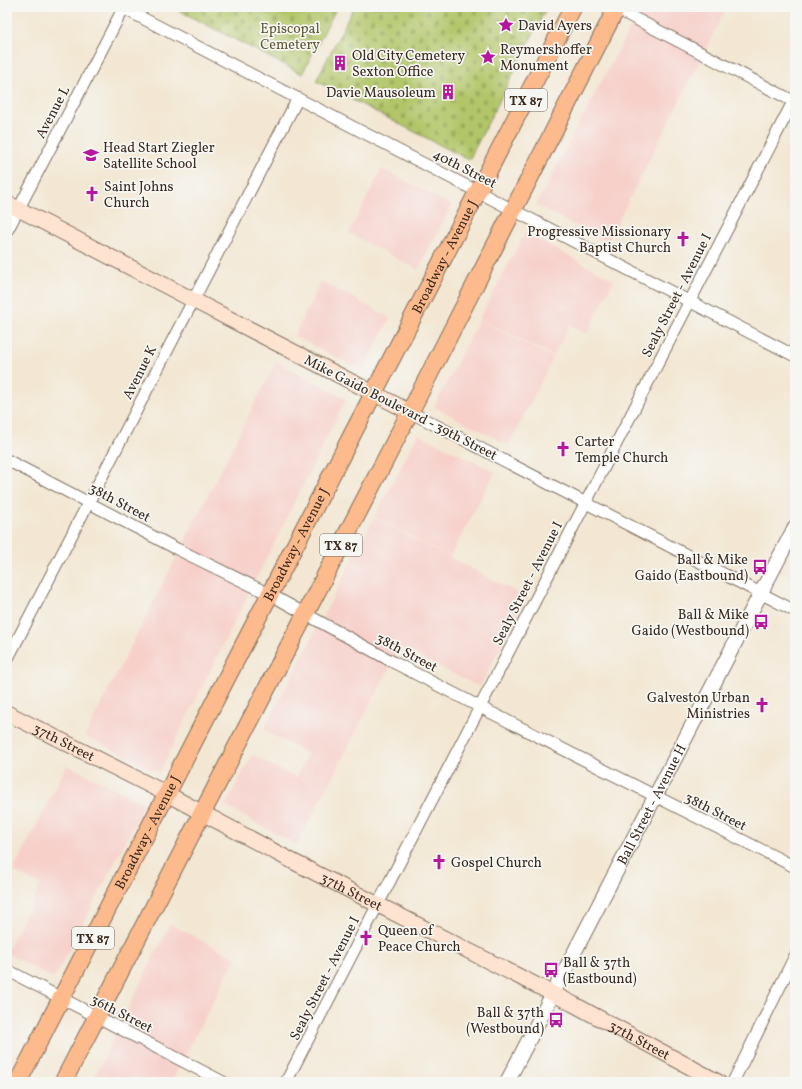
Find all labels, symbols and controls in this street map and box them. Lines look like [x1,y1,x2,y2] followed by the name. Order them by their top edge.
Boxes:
[497,16,515,34] place icon: David Ayers
[518,17,592,36] place label: David Ayers
[260,20,320,55] park label: Episcopal Cemetery
[500,41,592,76] place label: Reymershoffer Monument
[352,47,465,82] place label: Old City Cemetery Sexton Office
[479,48,497,66] place icon: Reymershoffer Monument
[331,54,349,72] building icon: Old City Cemetery Sexton Office
[32,83,75,142] street label: Avenue L
[439,83,457,101] building icon: Davie Mausoleum
[326,84,436,103] place label: Davie Mausoleum
[505,89,547,111] road number: TX 87
[103,139,215,174] place label: Head Start Ziegler Satellite School
[429,145,500,194] street label: 40th Street
[82,146,100,164] school or university icon: Head Start Ziegler Satellite School
[104,178,174,213] place label: Saint Johns Church
[83,185,101,203] church icon: Saint Johns Church
[408,197,483,317] street label: Broadway - Avenue J
[527,223,671,258] place label: Progressive Missionary Baptist Church
[638,230,717,361] street label: Sealy Street - Avenue I
[674,230,692,248] church icon: Progressive Missionary Baptist Church
[119,342,162,403] street label: Avenue K
[301,351,500,465] street label: Mike Gaido Boulevard - 39th Street
[575,433,668,468] place label: Carter Temple Church
[554,440,572,458] church icon: Carter Temple Church
[85,479,153,527] street label: 38th Street
[260,485,334,605] street label: Broadway - Avenue J
[489,518,568,649] street label: Sealy Street - Avenue I
[320,534,362,556] road number: TX 87
[635,551,748,586] place label: Ball & Mike Gaido (Eastbound)
[751,558,769,576] bus stop icon: Ball & Mike Gaido (Eastbound)
[632,606,749,641] place label: Ball & Mike Gaido (Westbound)
[752,613,770,631] bus stop icon: Ball & Mike Gaido (Westbound)
[372,629,440,677] street label: 38th Street
[647,689,750,724] place label: Galveston Urban Ministries
[753,696,771,714] church icon: Galveston Urban Ministries
[29,720,98,767] street label: 37th Street
[613,741,692,869] street label: Ball Street - Avenue H
[111,772,186,893] street label: Broadway - Avenue J
[681,789,750,836] street label: 38th Street
[430,853,448,871] church icon: Gospel Church
[451,854,542,873] place label: Gospel Church
[317,869,385,916] street label: 37th Street
[286,913,365,1044] street label: Sealy Street - Avenue I
[378,922,461,957] place label: Queen of Peace Church
[72,927,114,949] road number: TX 87
[357,929,375,947] church icon: Queen of Peace Church
[563,954,637,989] place label: Ball & 37th (Eastbound)
[542,961,560,979] bus stop icon: Ball & 37th (Eastbound)
[87,991,156,1038] street label: 36th Street
[466,1004,544,1039] place label: Ball & 37th (Westbound)
[547,1011,565,1029] bus stop icon: Ball & 37th (Westbound)
[605,1017,673,1065] street label: 37th Street

